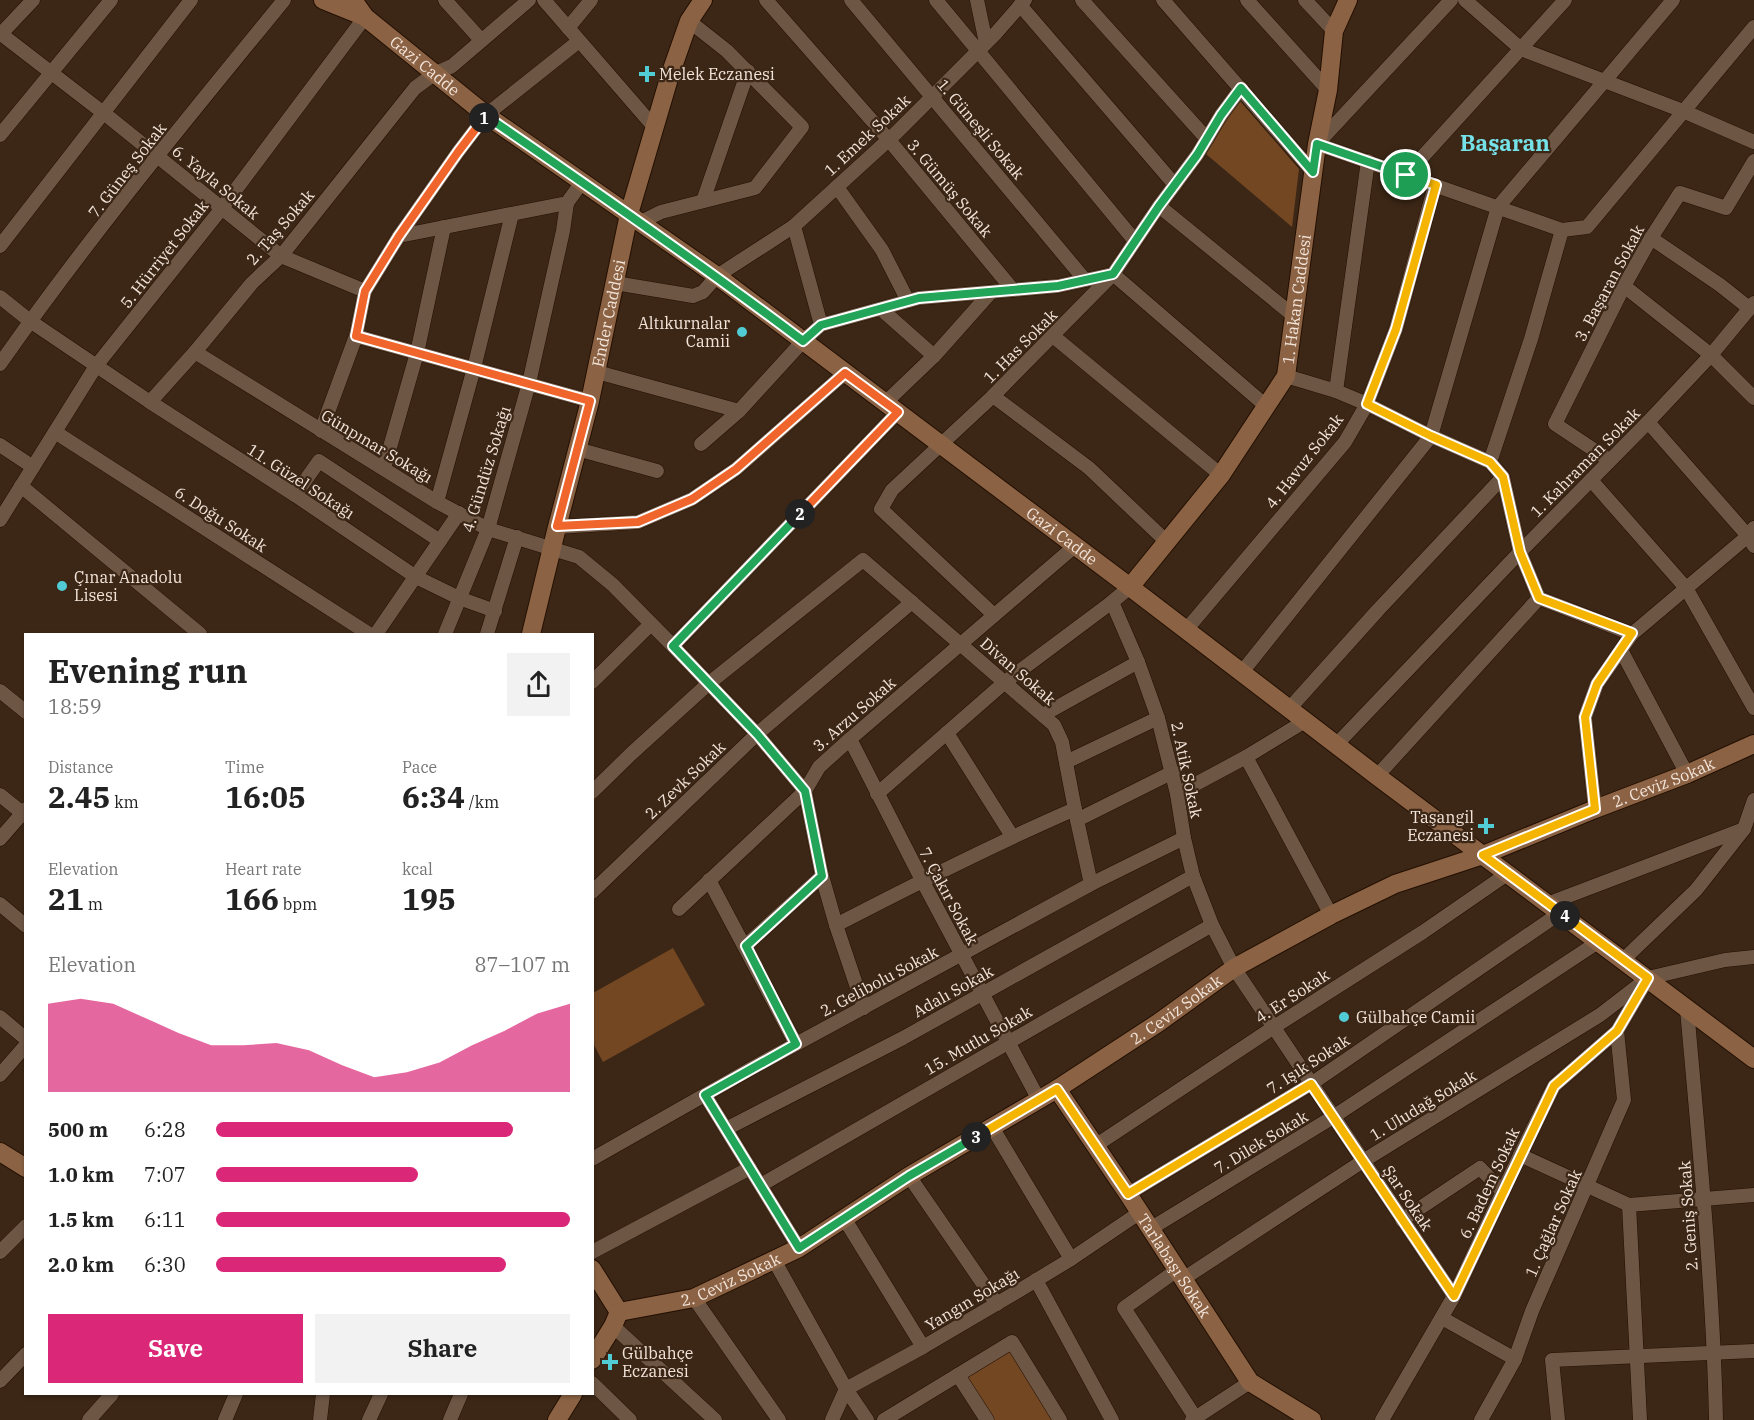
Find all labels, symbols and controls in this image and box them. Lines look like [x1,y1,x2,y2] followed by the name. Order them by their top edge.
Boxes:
[386,31,464,100] street label: Gazi Cadde
[659,64,775,84] place label: Melek Eczanesi
[640,67,654,81] marker: Melek Eczanesi
[933,75,1029,184] street label: 1. Güneşli Sokak
[820,90,915,180] street label: 1. Emek Sokak
[469,103,499,133] pin: 1
[479,108,489,128] text: 1
[84,118,171,222] street label: 7. Güneş Sokak
[1460,128,1550,157] district label: Başaran
[903,135,997,241] street label: 3. Gümüş Sokak
[168,141,264,224] street label: 6. Yayla Sokak
[1380,149,1431,200] pin
[1389,158,1422,191] icon: arrive
[242,185,319,269] street label: 2. Taş Sokak
[116,196,213,312] street label: 5. Hürriyet Sokak
[1570,221,1648,345] street label: 3. Başaran Sokak
[1278,233,1315,366] street label: 1. Hakan Caddesi
[587,258,629,369] street label: Ender Caddesi
[979,304,1062,387] street label: 1. Has Sokak
[638,313,730,351] place label: Altıkurnalar Camii
[735,325,749,339] marker: Altıkurnalar Camii
[1526,402,1645,521] street label: 1. Kahraman Sokak
[457,403,515,535] street label: 4. Gündüz Sokağı
[318,405,436,487] street label: Günpınar Sokağı
[1261,409,1348,512] street label: 4. Havuz Sokak
[244,439,358,523] street label: 11. Güzel Sokağı
[171,482,272,557] street label: 6. Doğu Sokak
[785,499,815,529] pin: 2
[1022,502,1102,569] street label: Gazi Cadde
[795,504,805,524] text: 2
[74,567,182,605] place label: Çınar Anadolu Lisesi
[55,579,69,593] marker: Çınar Anadolu Lisesi
[976,633,1060,710] street label: Divan Sokak
[48,649,248,692] text: Evening run
[507,653,570,716] button: share
[808,672,900,755] street label: 3. Arzu Sokak
[48,693,102,720] text: 18:59
[1167,720,1207,821] street label: 2. Atik Sokak
[641,736,730,823] street label: 2. Zevk Sokak
[1610,753,1718,811] street label: 2. Ceviz Sokak
[48,757,113,777] text: Distance
[225,757,264,777] text: Time
[402,757,437,777] text: Pace
[48,777,110,816] text: 2.45
[225,777,306,816] text: 16:05
[402,777,465,816] text: 6:34
[110,792,139,812] text: km
[465,792,499,812] text: /km
[1407,807,1474,845] place label: Taşangil Eczanesi
[1479,819,1493,833] marker: Taşangil Eczanesi
[915,844,983,949] street label: 7. Çakır Sokak
[48,859,118,879] text: Elevation
[225,859,302,879] text: Heart rate
[402,859,433,879] text: kcal
[48,879,84,918] text: 21
[225,879,279,918] text: 166
[402,879,456,918] text: 195
[84,894,103,914] text: m
[279,894,317,914] text: bpm
[1550,901,1580,931] pin: 4
[1560,906,1570,926] text: 4
[817,941,942,1020] street label: 2. Gelibolu Sokak
[48,951,136,978] text: Elevation
[475,951,570,978] text: 87–107 m
[909,960,997,1021] street label: Adalı Sokak
[1251,964,1333,1027] street label: 4. Er Sokak
[1126,970,1226,1048] street label: 2. Ceviz Sokak
[921,1001,1036,1079] street label: 15. Mutlu Sokak
[1356,1007,1475,1027] place label: Gülbahçe Camii
[1337,1010,1351,1024] marker: Gülbahçe Camii
[1263,1029,1354,1098] street label: 7. Işık Sokak
[1366,1065,1480,1145] street label: 1. Uludağ Sokak
[1210,1106,1312,1178] street label: 7. Dilek Sokak
[48,1116,108,1143] text: 500 m
[144,1116,186,1143] text: 6:28
[961,1122,991,1152] pin: 3
[1455,1124,1524,1242] street label: 6. Badem Sokak
[971,1127,981,1147] text: 3
[1674,1160,1702,1272] street label: 2. Geniş Sokak
[48,1161,114,1188] text: 1.0 km
[144,1161,186,1188] text: 7:07
[1379,1161,1438,1235] street label: Şar Sokak
[1520,1166,1586,1280] street label: 1. Çağlar Sokak
[48,1206,114,1233] text: 1.5 km
[144,1206,186,1233] text: 6:11
[1133,1210,1216,1322] street label: Tarlabaşı Sokak
[679,1248,784,1310] street label: 2. Ceviz Sokak
[48,1251,114,1278] text: 2.0 km
[144,1251,186,1278] text: 6:30
[921,1263,1023,1335] street label: Yangın Sokağı
[48,1314,303,1383] button: Save
[315,1314,570,1383] button: Share
[622,1343,693,1381] place label: Gülbahçe Eczanesi
[603,1355,617,1369] marker: Gülbahçe Eczanesi

